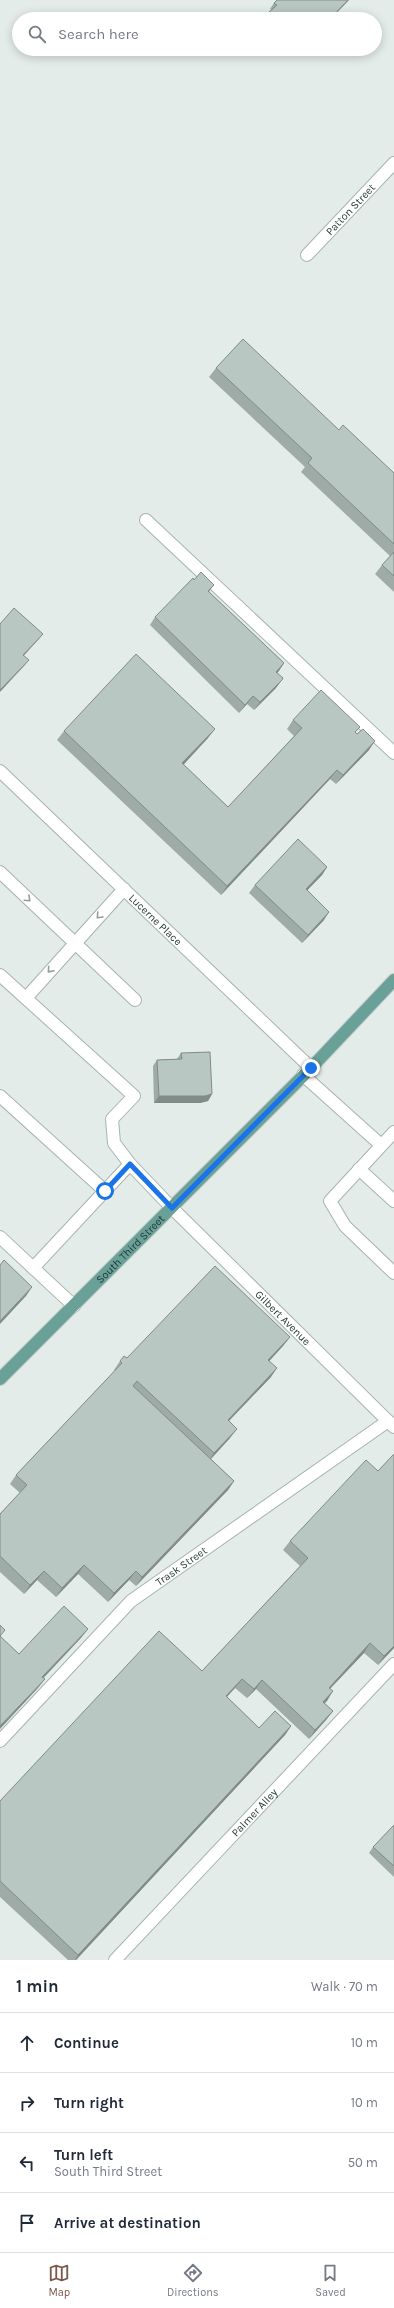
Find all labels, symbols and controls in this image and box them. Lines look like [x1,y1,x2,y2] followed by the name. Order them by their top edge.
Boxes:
[12,12,382,56] search box
[26,23,48,45] icon: search
[58,25,139,43] text: Search here
[323,181,378,238] street label: Patton Street
[126,891,185,949] street label: Lucerne Place
[23,894,31,902] one-way arrow
[97,911,104,918] one-way arrow
[47,966,54,973] one-way arrow
[302,1059,320,1077] route end
[96,1182,114,1200] route start
[93,1212,167,1286] street label: South Third Street
[252,1288,313,1348] street label: Gilbert Avenue
[153,1544,210,1589] street label: Trask Street
[229,1786,280,1839] street label: Palmer Alley
[16,1976,59,1996] text: 1 min
[311,1979,378,1994] text: Walk · 70 m
[16,2032,38,2054] icon: ahead
[54,2034,119,2052] text: Continue
[351,2035,378,2050] text: 10 m
[16,2092,38,2114] icon: right
[54,2094,124,2112] text: Turn right
[351,2095,378,2110] text: 10 m
[54,2146,113,2164] text: Turn left
[16,2152,38,2174] icon: left
[348,2155,378,2170] text: 50 m
[54,2164,162,2179] text: South Third Street
[16,2212,38,2234] icon: arrive
[54,2214,201,2232] text: Arrive at destination
[48,2262,70,2299] tab: Map
[167,2262,219,2299] tab: Directions
[315,2262,346,2299] tab: Saved

